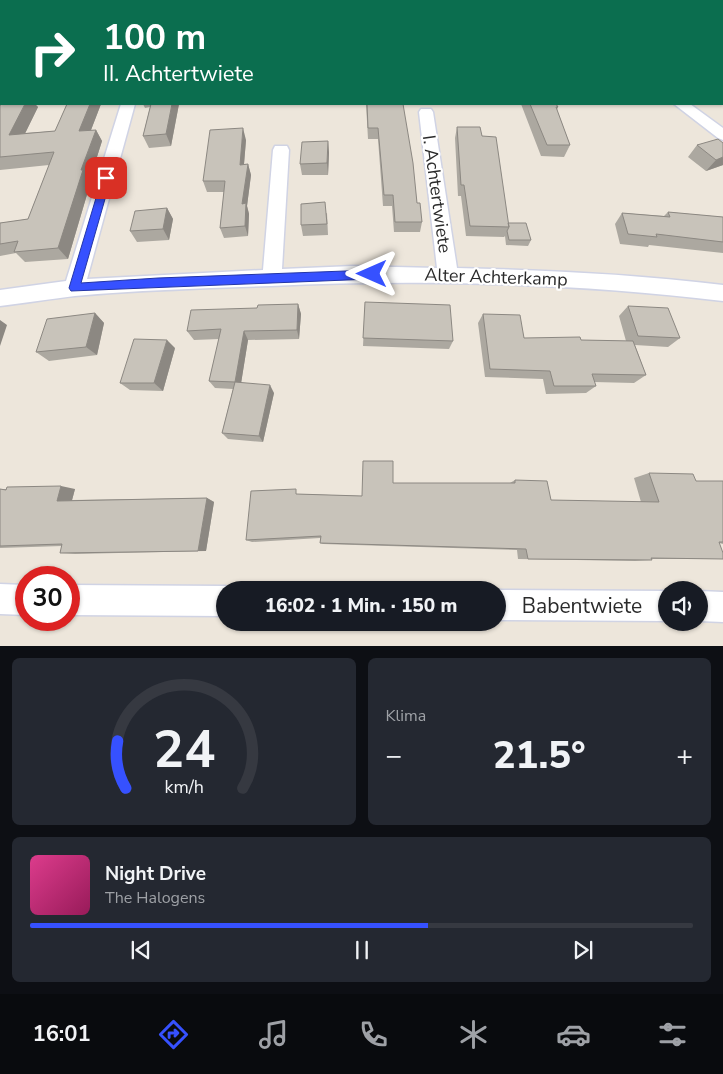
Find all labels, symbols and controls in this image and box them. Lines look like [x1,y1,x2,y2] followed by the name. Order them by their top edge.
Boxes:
[103,14,206,61] text: 100 m
[20,20,85,85] icon: right
[103,59,254,89] text: II. Achtertwiete
[417,134,457,254] street label: I. Achtertwiete
[85,157,127,199] pin
[92,164,120,192] icon: arrive
[345,247,397,299] position arrow
[424,263,568,291] street label: Alter Achterkamp
[15,566,80,631] speed limit sign: 30
[658,581,708,631] map controls
[658,581,708,631] button: sound
[522,592,642,620] street label: Babentwiete
[265,593,457,619] text: 16:02 · 1 Min. · 150 m
[386,705,426,727] text: Klima
[153,714,215,785] text: 24
[493,730,586,781] text: 21.5°
[386,737,402,775] text: −
[676,737,693,775] text: +
[164,775,203,799] text: km/h
[105,861,206,887] text: Night Drive
[105,887,205,909] text: The Halogens
[127,936,155,964] icon: previous
[348,936,376,964] icon: pause
[569,936,597,964] icon: next
[156,1017,191,1052] icon: directions
[256,1017,291,1052] icon: music
[356,1017,391,1052] icon: phone
[456,1017,491,1052] icon: climate
[556,1017,591,1052] icon: car
[655,1017,690,1052] icon: filters
[32,1019,91,1049] text: 16:01

